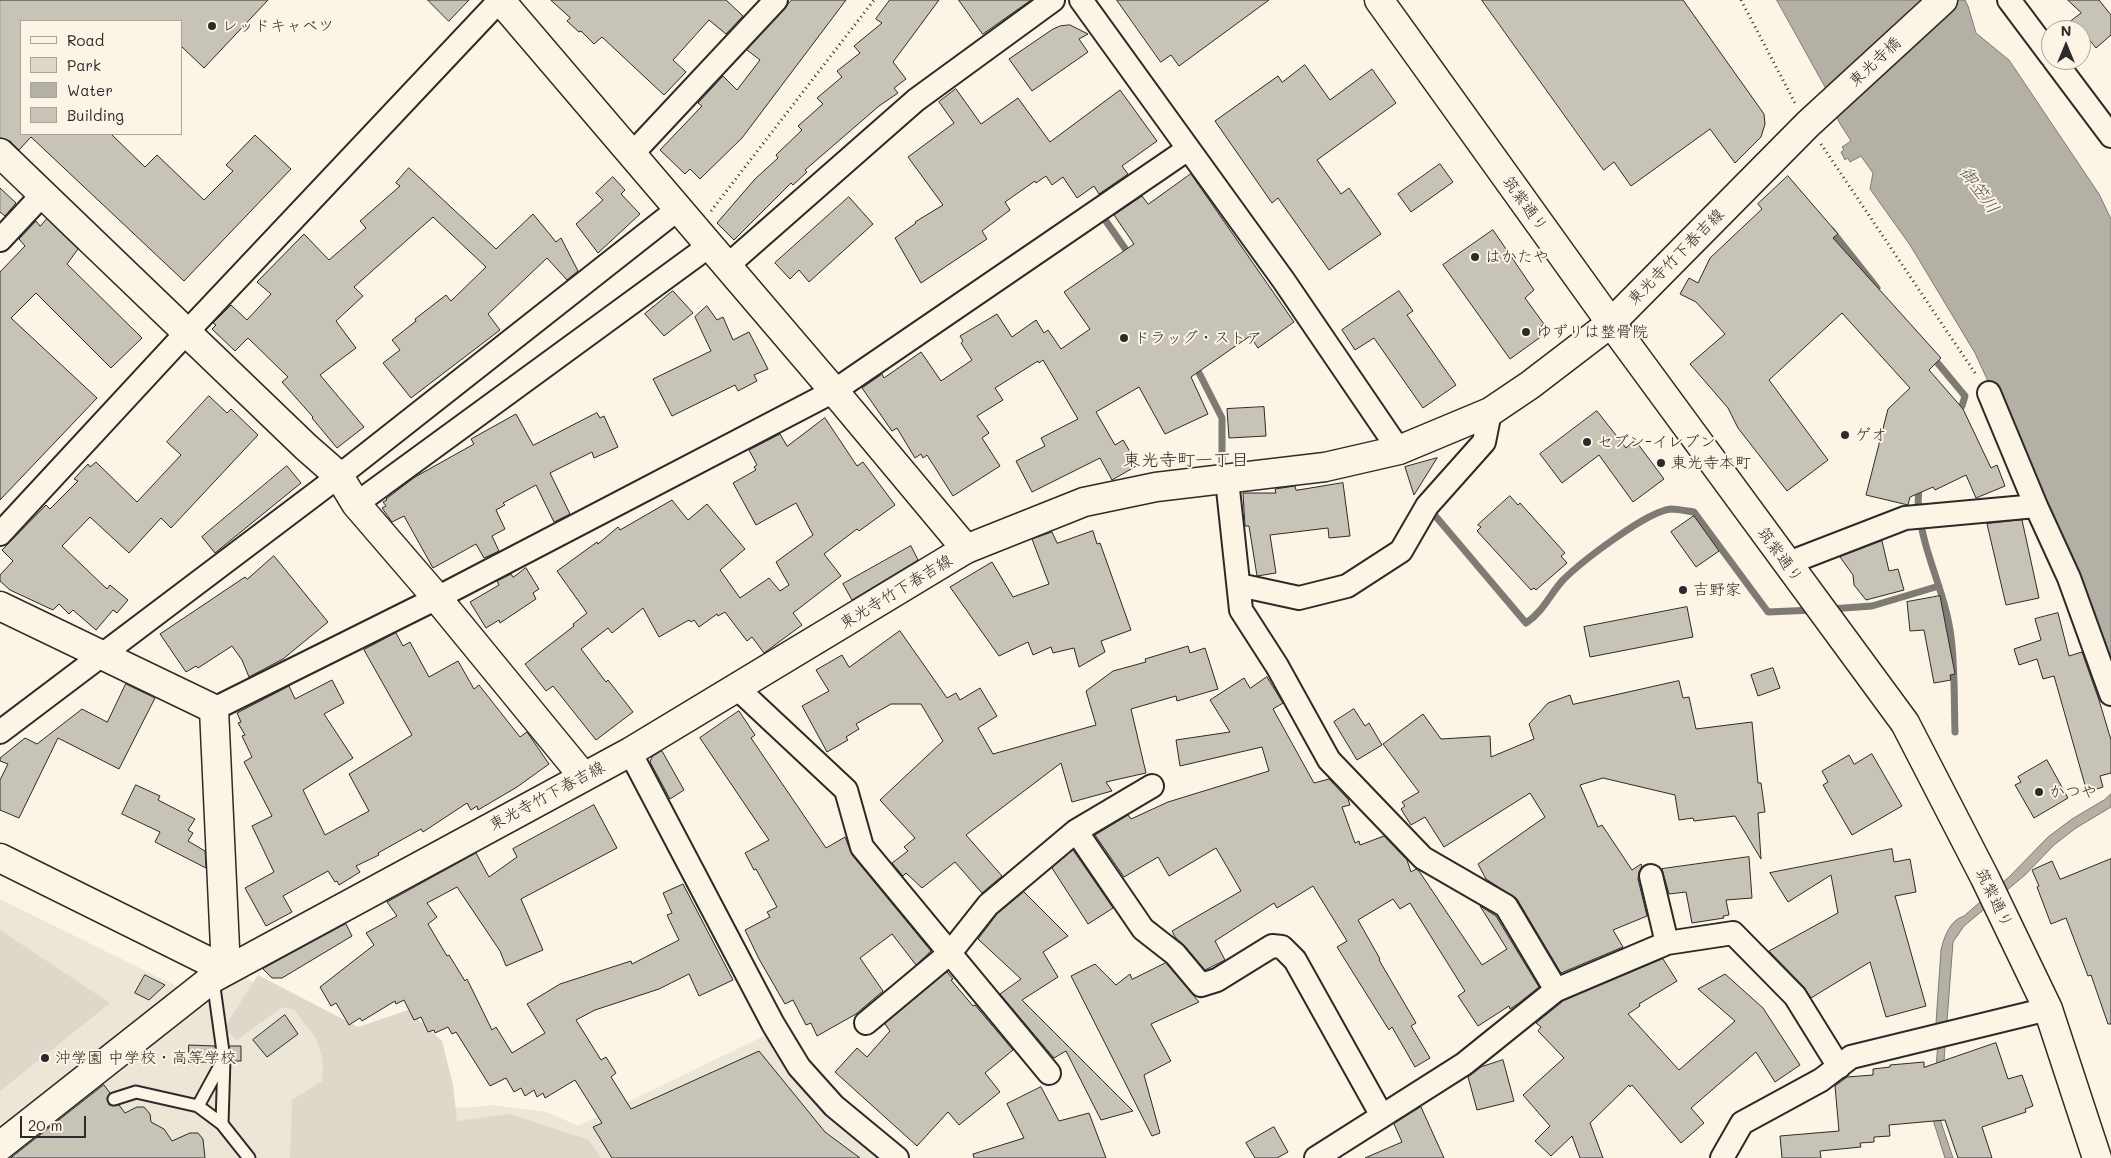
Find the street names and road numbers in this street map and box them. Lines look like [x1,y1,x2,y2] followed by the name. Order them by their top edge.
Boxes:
[1845,33,1905,91] street label: 東光寺橋
[1498,172,1552,236] street label: 筑紫通り
[1624,205,1728,309] street label: 東光寺竹下春吉線
[1753,523,1807,587] street label: 筑紫通り
[836,551,956,633] street label: 東光寺竹下春吉線
[486,757,608,835] street label: 東光寺竹下春吉線
[1971,865,2017,931] street label: 筑紫通り

